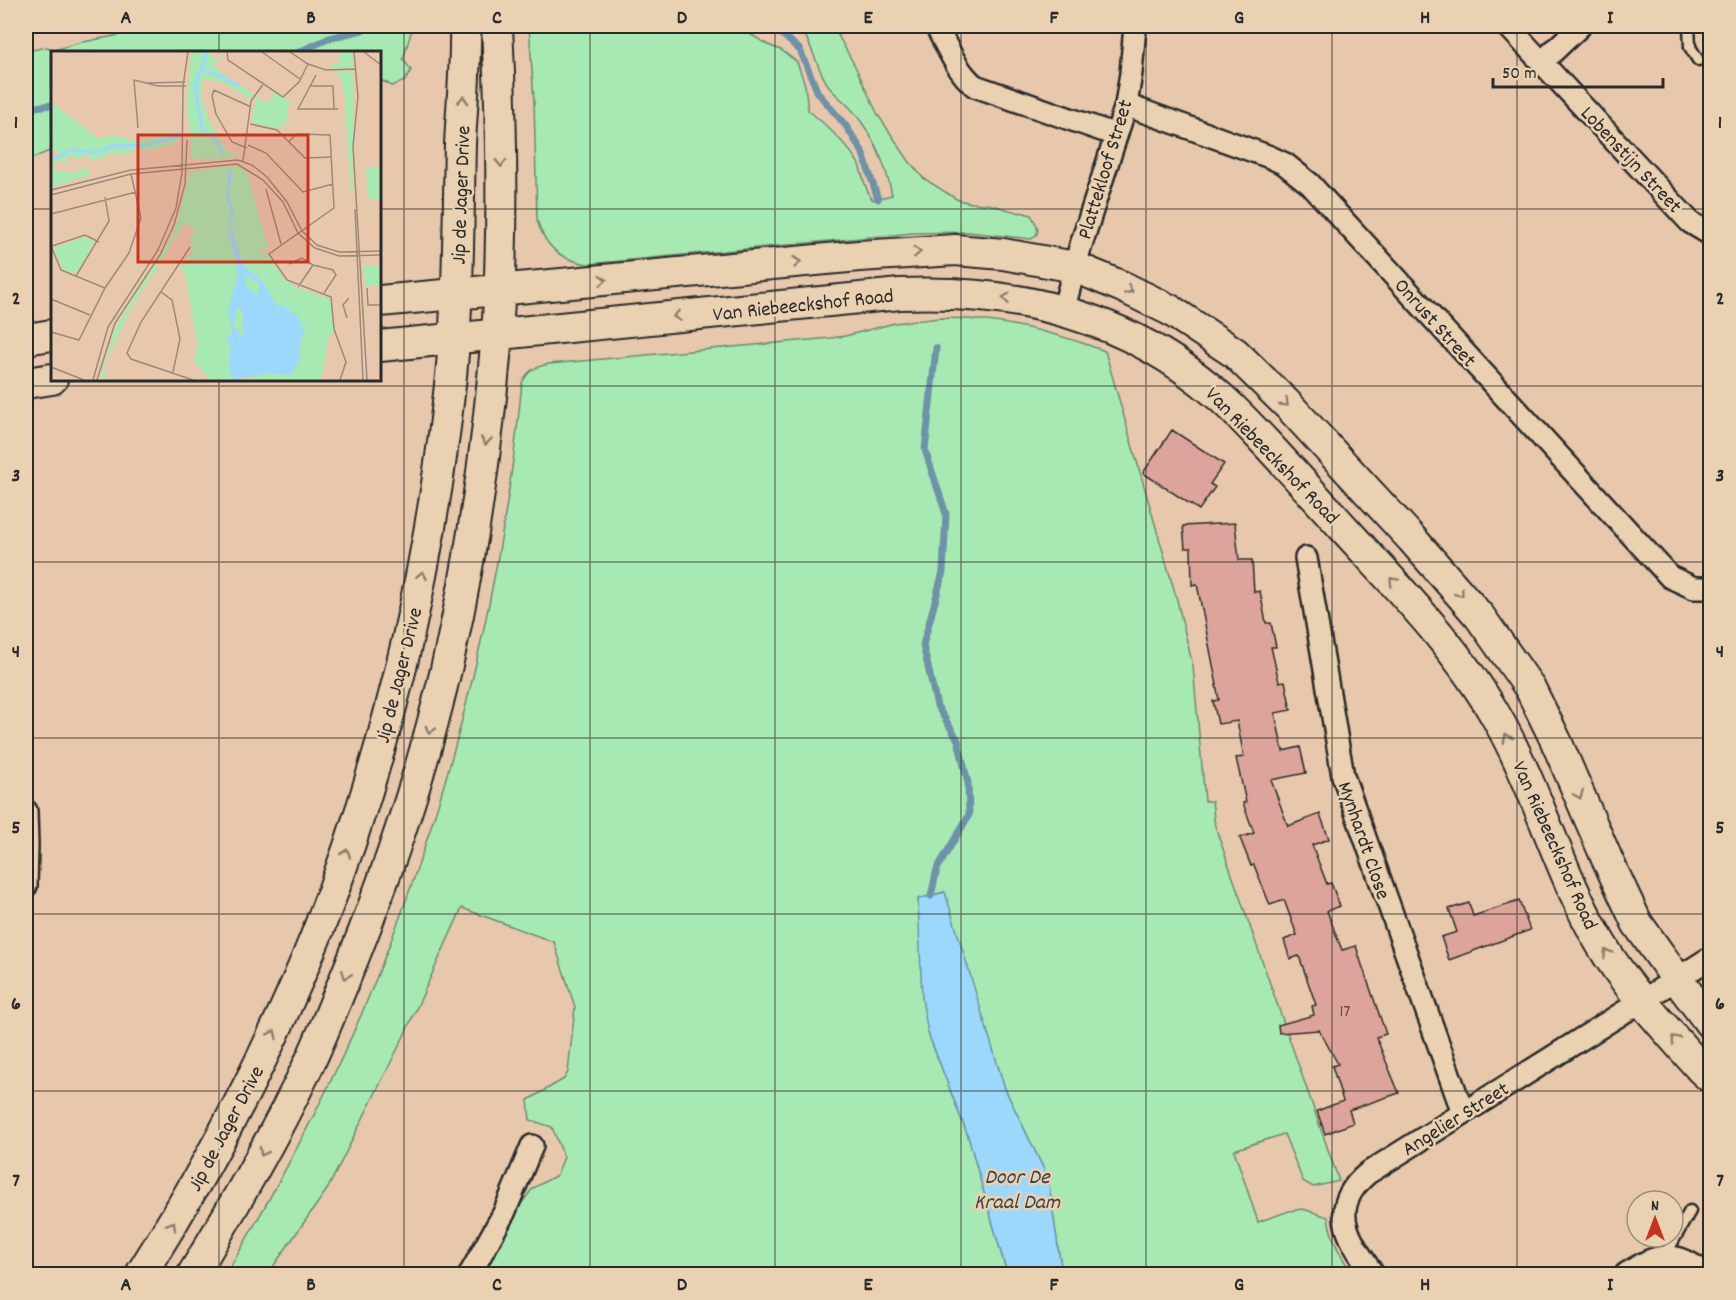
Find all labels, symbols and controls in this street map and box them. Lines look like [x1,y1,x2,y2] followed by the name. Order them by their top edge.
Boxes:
[121,5,132,33] text: A
[306,5,316,33] text: B
[492,5,502,33] text: C
[677,5,688,33] text: D
[863,5,873,33] text: E
[1050,5,1060,33] text: F
[1234,5,1244,33] text: G
[1420,5,1430,33] text: H
[1607,5,1614,33] text: I
[51,51,381,381] inset map
[1493,51,1662,89] scale bar
[1502,62,1537,87] text: 50 m
[456,95,469,104] one-way arrow
[1071,96,1142,243] street label: Plattekloof Street
[1572,101,1688,222] street label: Lobenstijn Street
[14,110,18,138] text: 1
[1718,110,1722,138] text: 1
[446,125,480,265] street label: Jip de Jager Drive
[495,158,507,167] one-way arrow
[913,245,922,258] one-way arrow
[792,256,802,269] one-way arrow
[1385,273,1482,375] street label: Onrust Street
[598,274,607,287] one-way arrow
[1122,282,1133,294] one-way arrow
[711,283,895,331] street label: Van Riebeeckshof Road
[12,286,20,314] text: 2
[1716,286,1724,314] text: 2
[1002,293,1011,305] one-way arrow
[672,310,681,322] one-way arrow
[1197,381,1345,533] street label: Van Riebeeckshof Road
[1278,395,1289,406] one-way arrow
[480,436,493,445] one-way arrow
[12,463,20,491] text: 3
[1716,463,1724,491] text: 3
[415,570,428,580] one-way arrow
[1389,578,1400,588] one-way arrow
[1453,586,1464,597] one-way arrow
[370,605,432,747] street label: Jip de Jager Drive
[12,639,20,667] text: 4
[1716,639,1724,667] text: 4
[425,725,438,735] one-way arrow
[1503,734,1515,745] one-way arrow
[1503,757,1604,935] street label: Van Riebeeckshof Road
[1328,778,1396,904] street label: Mynhardt Close
[1572,789,1584,800] one-way arrow
[11,815,21,843] text: 5
[1715,815,1725,843] text: 5
[339,848,352,859] one-way arrow
[1603,948,1614,959] one-way arrow
[341,969,353,980] one-way arrow
[11,991,21,1019] text: 6
[1715,991,1725,1019] text: 6
[1340,1000,1351,1025] house number: 17
[266,1029,278,1040] one-way arrow
[1672,1035,1683,1046] one-way arrow
[182,1061,273,1198] street label: Jip de Jager Drive
[1397,1076,1516,1165] street label: Angelier Street
[259,1146,271,1156] one-way arrow
[974,1163,1061,1219] water label: Door De Kraal Dam
[12,1168,20,1196] text: 7
[1716,1168,1724,1196] text: 7
[1625,1189,1685,1249] north arrow
[1651,1195,1659,1218] text: N
[165,1221,176,1231] one-way arrow
[121,1272,132,1300] text: A
[306,1272,316,1300] text: B
[492,1272,502,1300] text: C
[677,1272,688,1300] text: D
[863,1272,873,1300] text: E
[1050,1272,1060,1300] text: F
[1234,1272,1244,1300] text: G
[1420,1272,1430,1300] text: H
[1607,1272,1614,1300] text: I

